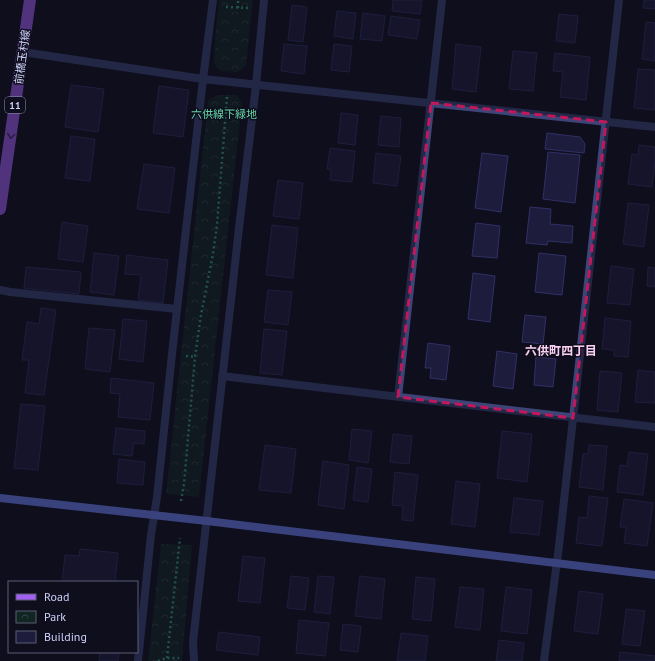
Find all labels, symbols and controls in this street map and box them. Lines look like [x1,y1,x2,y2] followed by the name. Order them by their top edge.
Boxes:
[11,29,33,85] street label: 前橋玉村線
[5,97,25,113] road number: 11
[191,107,257,121] park label: 六供線下緑地
[7,133,16,139] one-way arrow
[525,343,597,358] district label: 六供町四丁目
[8,581,138,653] legend
[44,589,69,604] text: Road
[44,609,66,624] text: Park
[44,629,87,644] text: Building

